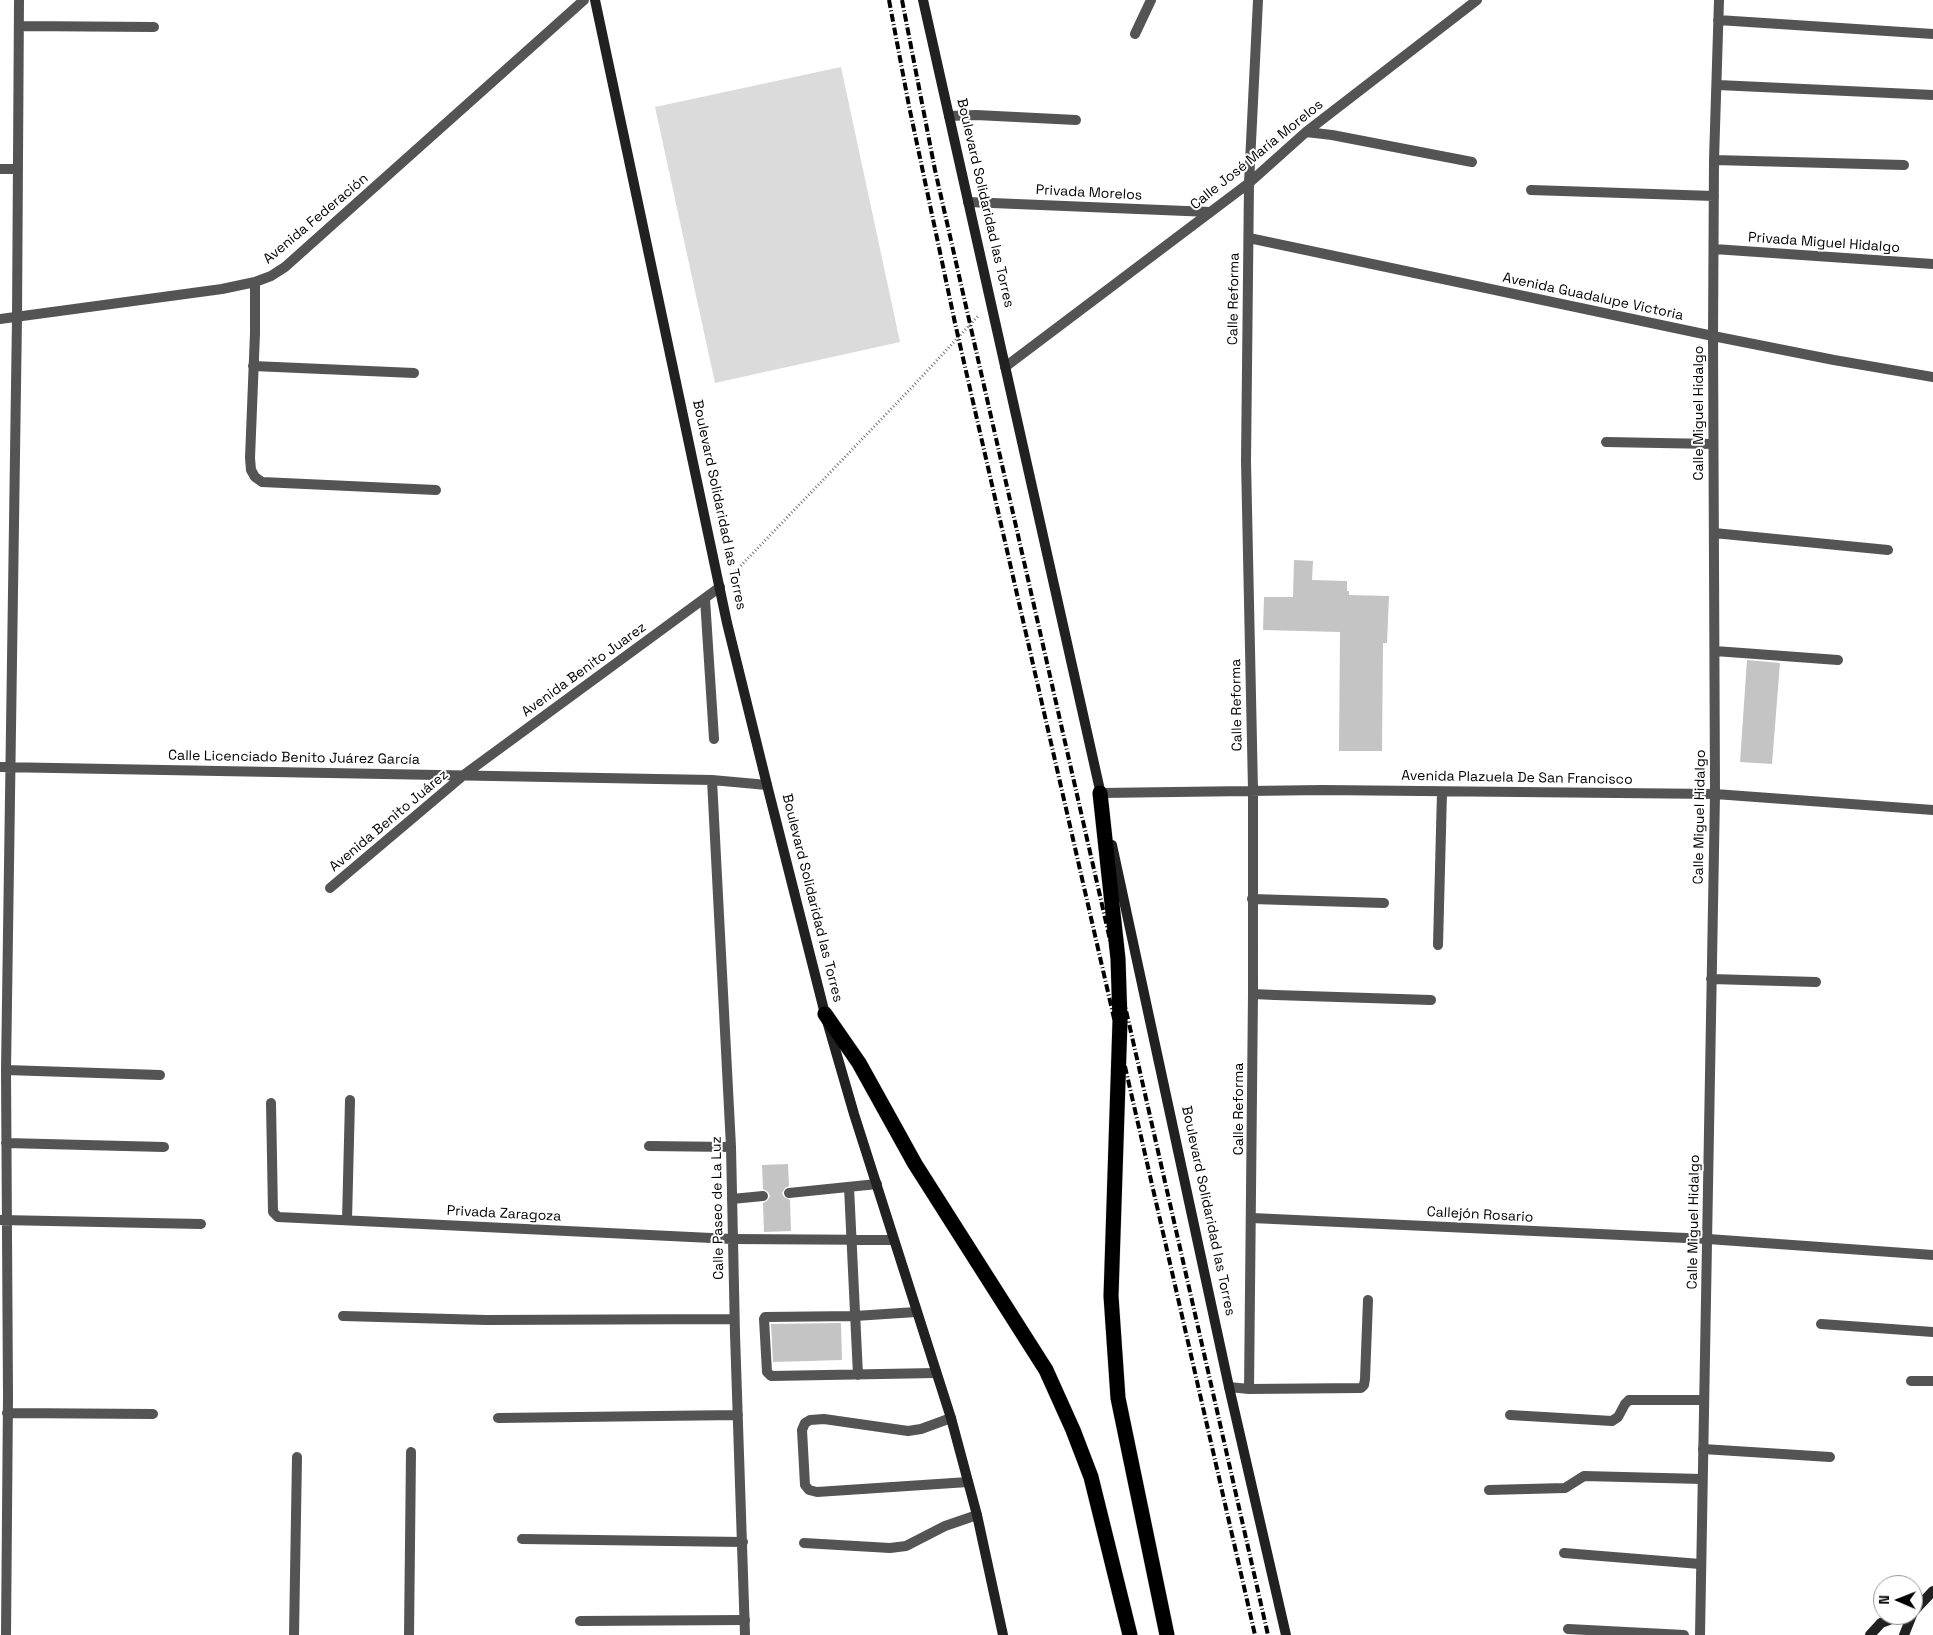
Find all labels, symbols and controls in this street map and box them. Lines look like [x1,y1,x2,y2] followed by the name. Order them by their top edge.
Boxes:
[1187,96,1327,214] street label: Calle José María Morelos
[953,97,1017,309] street label: Boulevard Solidaridad las Torres
[260,170,372,268] street label: Avenida Federación
[1035,182,1143,204] street label: Privada Morelos
[1748,229,1900,257] street label: Privada Miguel Hidalgo
[1225,253,1243,345] street label: Calle Reforma
[1501,270,1685,324] street label: Avenida Guadalupe Victoria
[1691,346,1707,480] street label: Calle Miguel Hidalgo
[689,399,749,611] street label: Boulevard Solidaridad las Torres
[518,619,650,721] street label: Avenida Benito Juarez
[1228,659,1246,751] street label: Calle Reforma
[168,747,420,769] street label: Calle Licenciado Benito Juárez García
[1690,749,1710,885] street label: Calle Miguel Hidalgo
[326,766,452,876] street label: Avenida Benito Juárez
[1401,768,1633,788] street label: Avenida Plazuela De San Francisco
[778,792,846,1004] street label: Boulevard Solidaridad las Torres
[1231,1063,1247,1155] street label: Calle Reforma
[1178,1105,1238,1317] street label: Boulevard Solidaridad las Torres
[708,1136,728,1280] street label: Calle Paseo de La Luz
[1684,1154,1704,1290] street label: Calle Miguel Hidalgo
[446,1203,562,1225] street label: Privada Zaragoza
[1426,1204,1534,1226] street label: Callejón Rosario
[1873,1575,1923,1625] north arrow
[1875,1595,1893,1605] text: N

